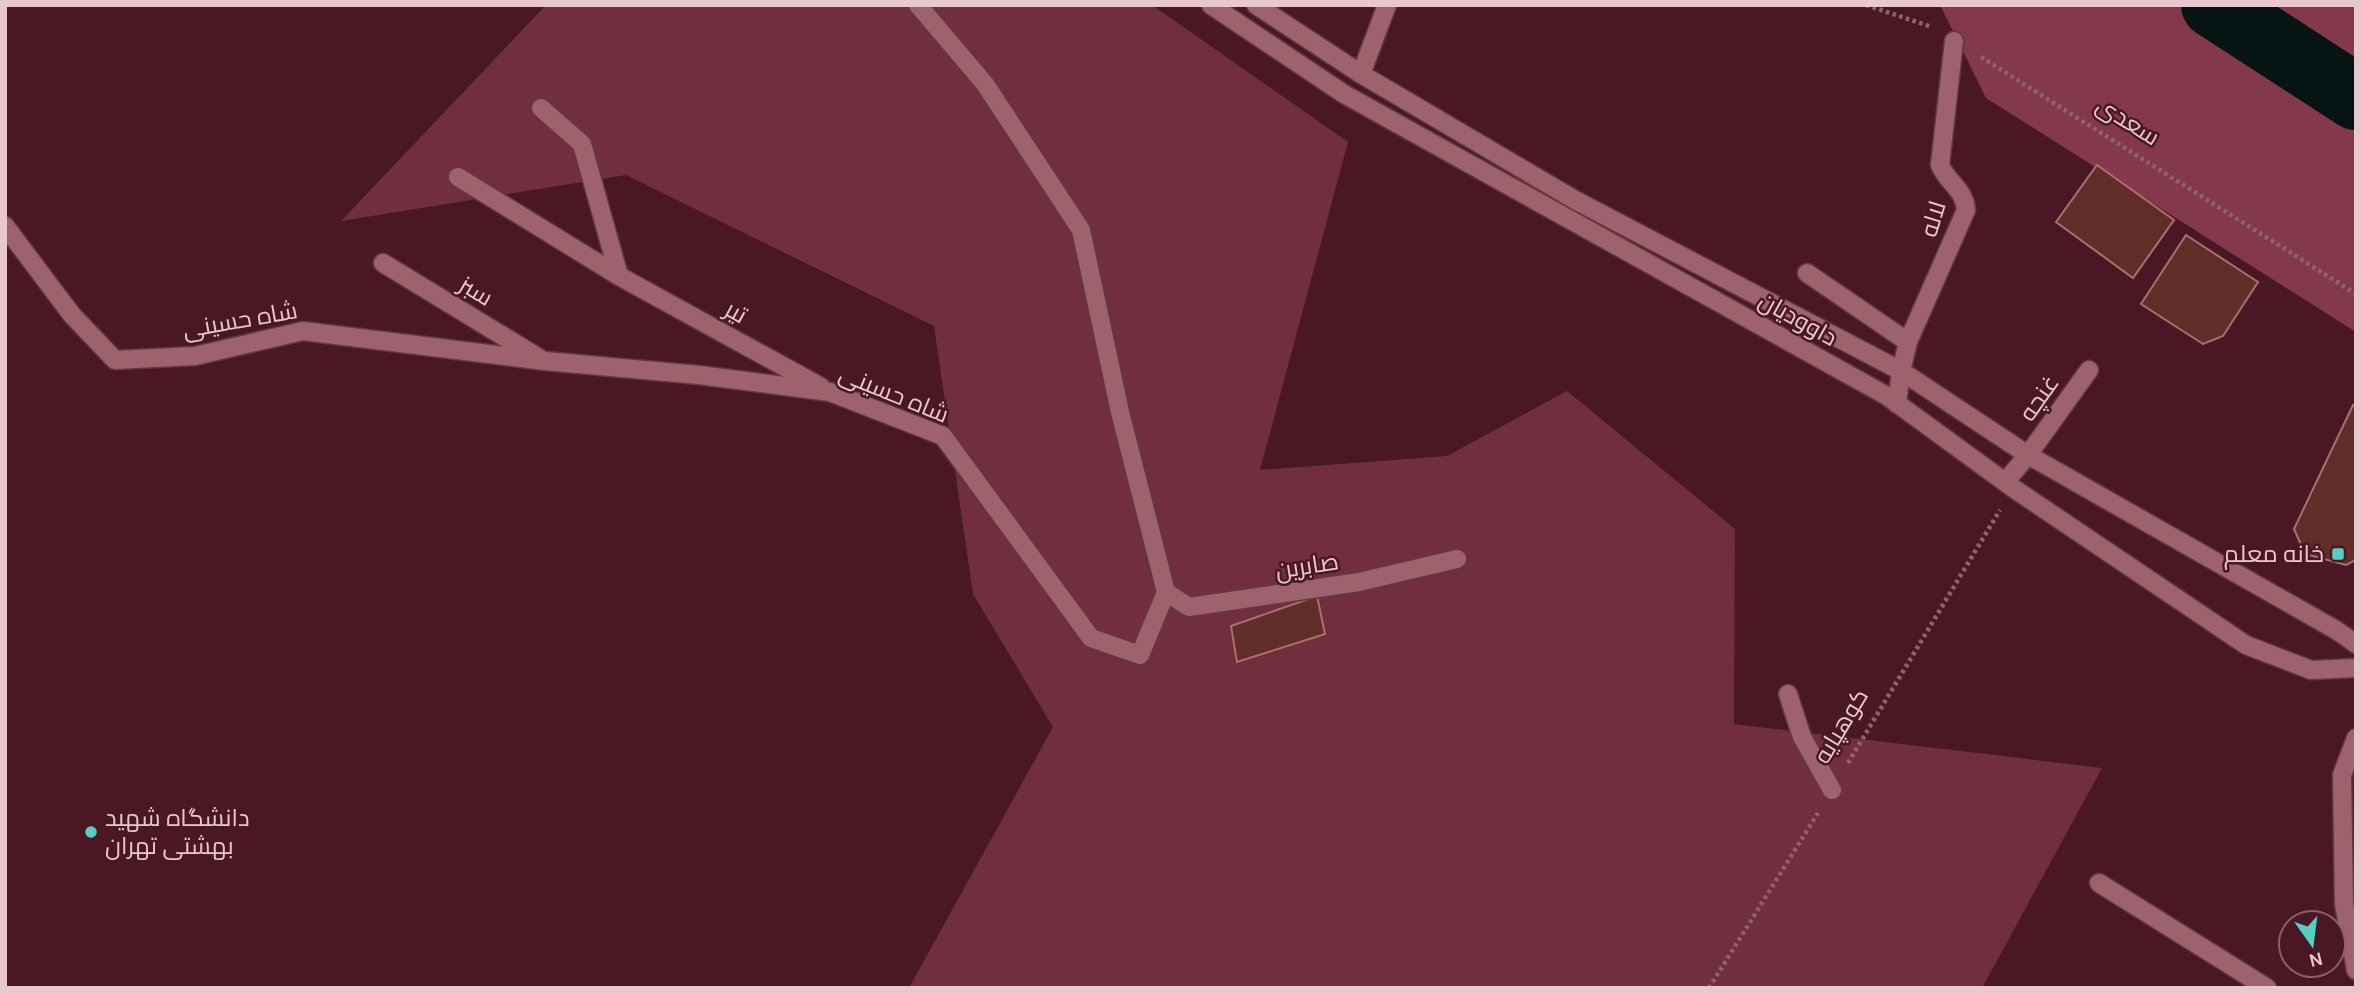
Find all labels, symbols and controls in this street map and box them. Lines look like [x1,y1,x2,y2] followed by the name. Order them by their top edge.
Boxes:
[2091,91,2165,151] street label: سعدی
[1914,198,1952,240] street label: لاله
[452,269,498,312] street label: سبز
[1754,286,1842,352] street label: داوودیان
[718,294,752,330] street label: تیر
[180,296,300,344] street label: شاه حسینی
[835,359,953,429] street label: شاه حسینی
[2013,370,2066,427] street label: غنچه
[2224,540,2324,570] place label: خانه معلم
[2330,546,2346,562] marker: خانه معلم
[1273,547,1341,585] street label: صابرین
[1808,683,1875,769] street label: کوهپایه
[105,804,249,860] place label: دانشگاه شهید بهشتی تهران
[83,824,99,840] marker: دانشگاه شهید بهشتی تهران
[2277,909,2347,979] north arrow
[2307,947,2325,972] text: N

